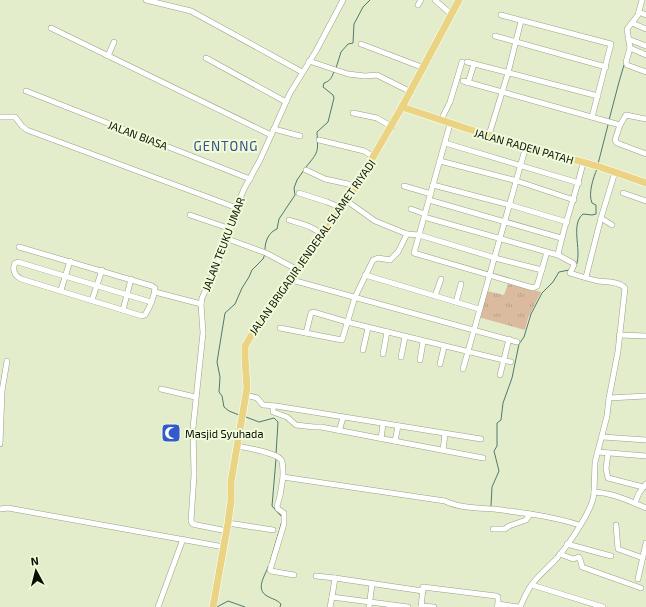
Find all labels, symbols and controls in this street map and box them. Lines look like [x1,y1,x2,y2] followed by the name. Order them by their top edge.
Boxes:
[106,118,170,152] street label: JALAN BIASA
[473,126,575,166] street label: JALAN RADEN PATAH
[194,138,259,154] district label: GENTONG
[246,157,378,337] street label: JALAN BRIGADIR JENDERAL SLAMET RIYADI
[199,195,247,293] street label: JALAN TEUKU UMAR
[160,422,182,444] mosque icon: Masjid Syuhada
[185,427,263,441] place label: Masjid Syuhada
[16,551,56,591] north arrow
[30,554,40,568] text: N

